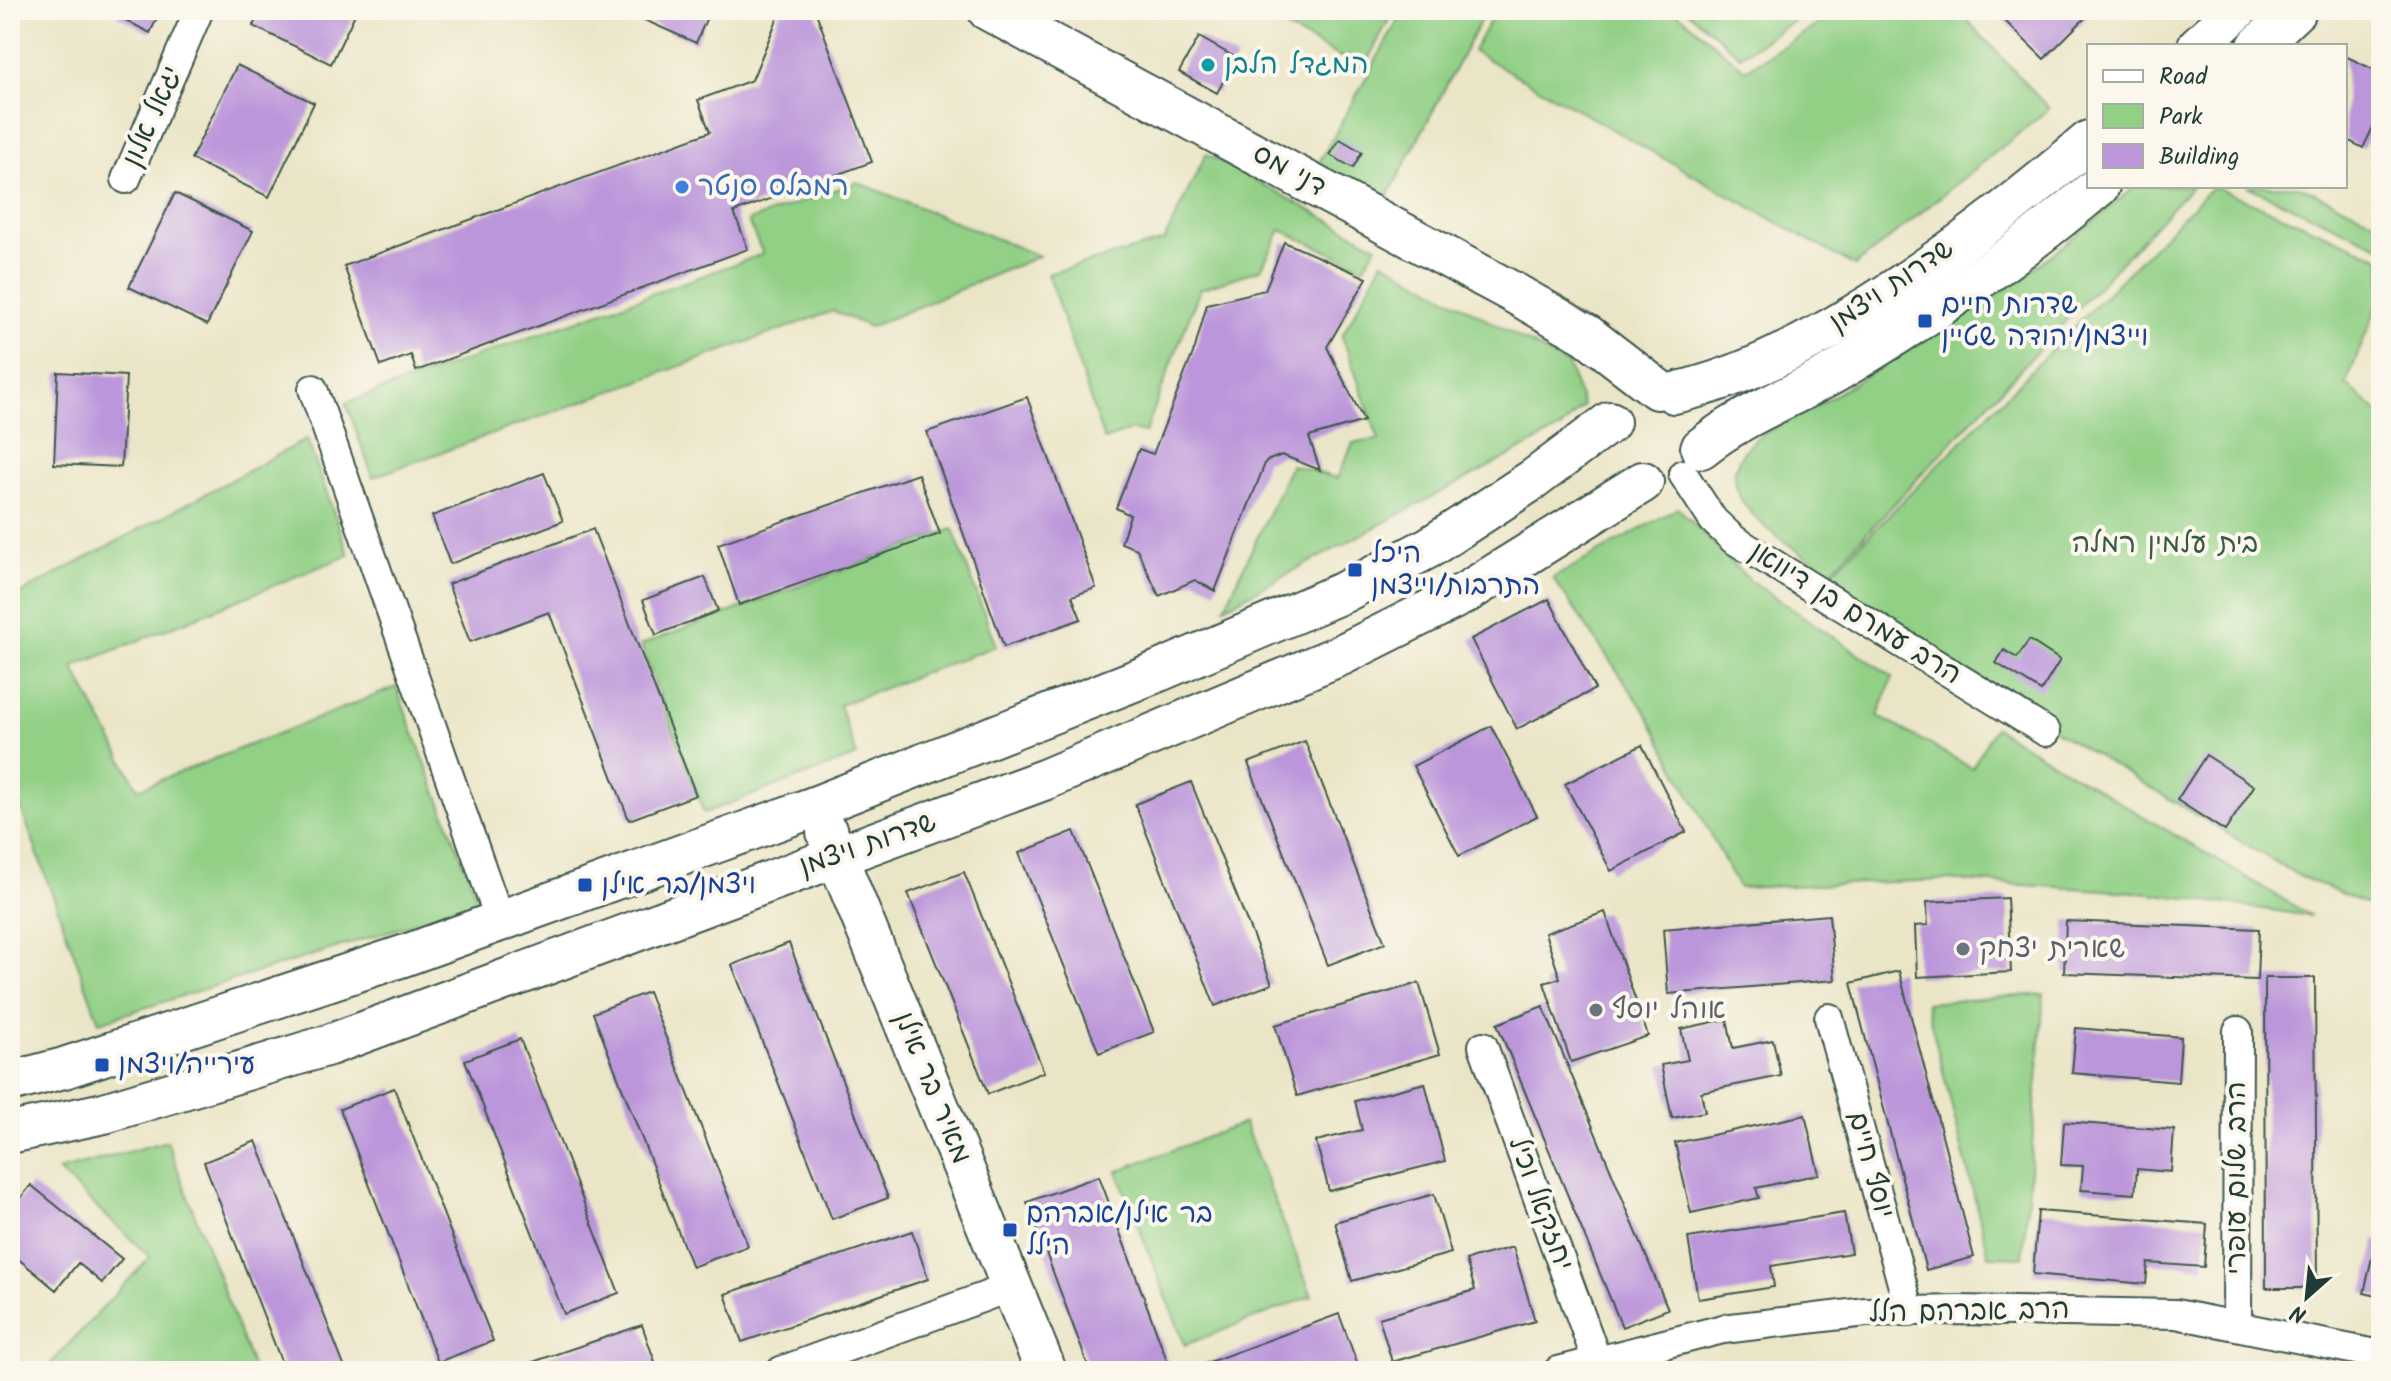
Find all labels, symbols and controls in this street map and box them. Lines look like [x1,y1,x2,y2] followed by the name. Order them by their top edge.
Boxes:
[1224,43,1369,88] place label: המגדל הלבן
[2087,44,2347,188] legend
[1199,56,1217,74] marker: המגדל הלבן
[2159,58,2208,97] text: Road
[111,59,195,175] street label: יגאל אלון
[2159,98,2203,137] text: Park
[1244,132,1334,210] street label: דני מס
[2159,138,2239,177] text: Building
[698,165,849,210] place label: רמבלס סנטר
[673,178,691,196] marker: רמבלס סנטר
[1820,227,1964,345] street label: שדרות ויצמן
[1941,283,2149,360] place label: שדרות חיים וייצמן/יהודה שטיין
[1916,312,1934,330] marker: שדרות חיים וייצמן/יהודה שטיין
[2072,522,2258,567] park label: בית עלמין רמלה
[1740,531,1970,697] street label: הרב עמרם בן דיוואן
[1371,532,1540,609] place label: היכל התרבות/וייצמן
[1346,561,1364,579] marker: היכל התרבות/וייצמן
[793,801,943,889] street label: שדרות ויצמן
[601,863,756,908] place label: ויצמן/בר אילן
[576,876,594,894] marker: ויצמן/בר אילן
[1979,927,2125,972] place label: שארית יצחק
[1954,940,1972,958] marker: שארית יצחק
[1612,988,1726,1033] place label: אוהל יוסף
[1587,1001,1605,1019] marker: אוהל יוסף
[881,1005,983,1171] street label: מאיר בר אילן
[118,1043,256,1088] place label: עירייה/ויצמן
[93,1056,111,1074] marker: עירייה/ויצמן
[2215,1081,2260,1275] street label: הרב שלום עופרי
[1834,1106,1906,1224] street label: יוסף חיים
[1495,1130,1585,1278] street label: יחזקאל וכיל
[1026,1192,1213,1269] place label: בר אילן/אברהם הילל
[1001,1221,1019,1239] marker: בר אילן/אברהם הילל
[2267,1257,2347,1337] north arrow
[1868,1288,2070,1336] street label: הרב אברהם הלל
[2285,1294,2313,1331] text: N

